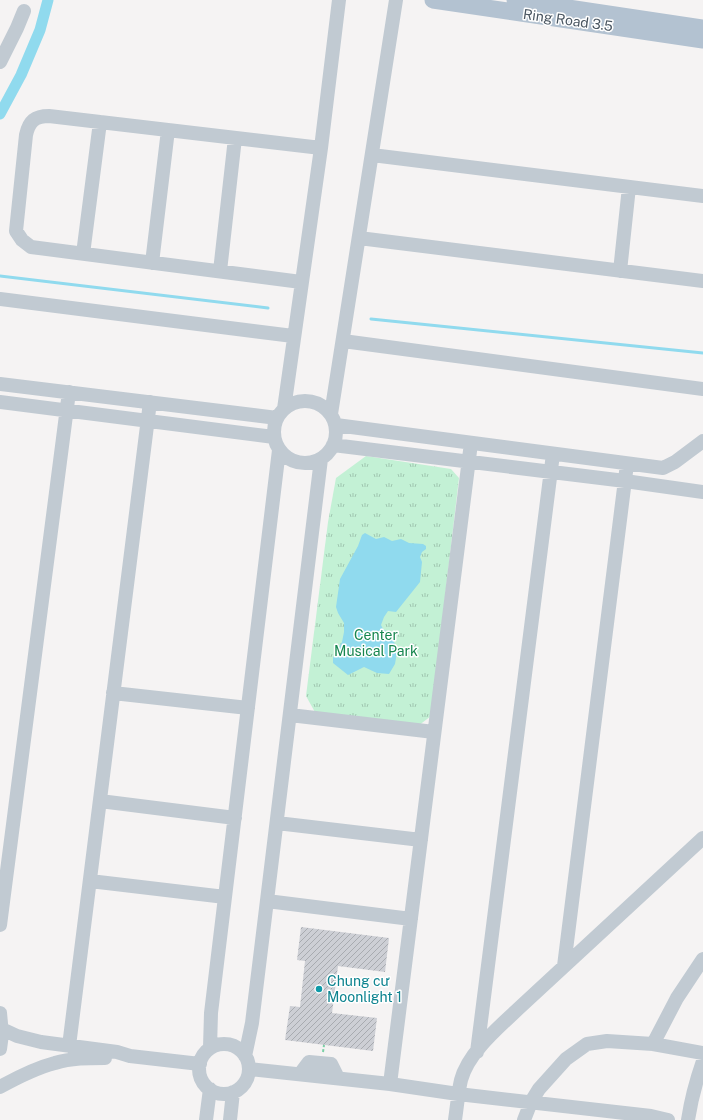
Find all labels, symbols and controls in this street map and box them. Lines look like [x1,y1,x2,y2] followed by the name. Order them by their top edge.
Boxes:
[522,6,614,34] street label: Ring Road 3.5
[334,627,418,659] park label: Center Musical Park
[327,973,402,1005] place label: Chung cư Moonlight 1
[314,984,324,994] marker: Chung cư Moonlight 1

